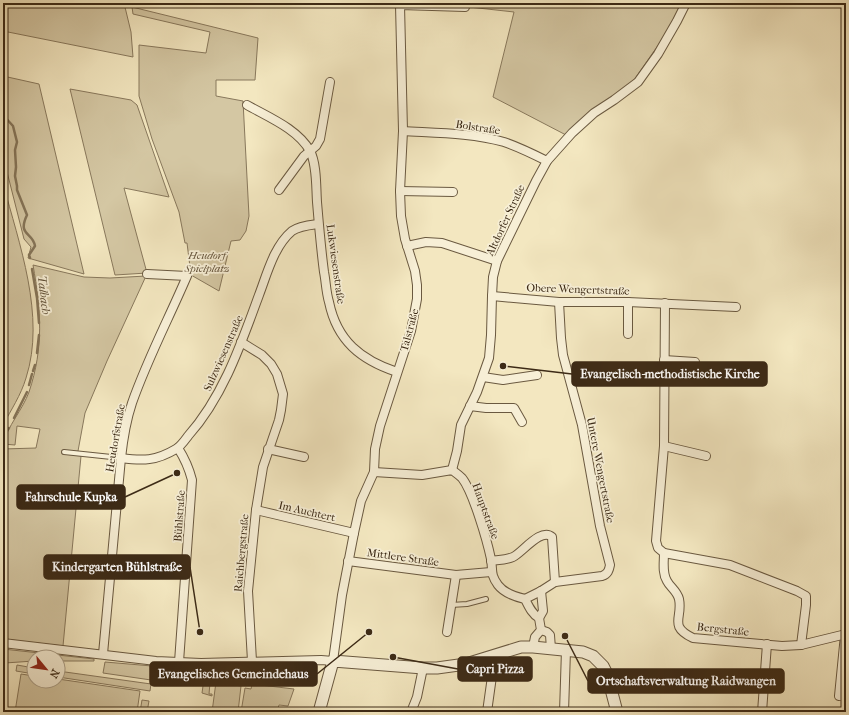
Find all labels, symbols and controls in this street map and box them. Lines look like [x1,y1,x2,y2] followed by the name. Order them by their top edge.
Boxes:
[455,118,502,138] street label: Bolstraße
[483,182,528,259] street label: Altdorfer Straße
[323,223,348,305] street label: Lukwiesenstraße
[183,249,230,275] park label: Heudorf Spielplatz
[35,275,53,315] water label: Talbach
[526,281,630,298] street label: Obere Wengertstraße
[398,307,422,353] street label: Talstraße
[201,313,246,393] street label: Sulzwiesenstraße
[572,362,767,386] callout: Evangelisch-methodistische Kirche
[580,367,760,382] text: Evangelisch-methodistische Kirche
[103,402,128,473] street label: Heudorfstraße
[584,416,617,525] street label: Untere Wengertstraße
[469,481,502,542] street label: Hauptstraße
[17,485,125,509] callout: Fahrschule Kupka
[171,489,188,542] street label: Bühlstraße
[24,490,117,505] text: Fahrschule Kupka
[277,499,337,524] street label: Im Auchtert
[232,513,251,593] street label: Raichbergstraße
[366,546,440,569] street label: Mittlere Straße
[44,555,190,579] callout: Kindergarten Bühlstraße
[52,560,182,575] text: Kindergarten Bühlstraße
[696,620,750,639] street label: Bergstraße
[26,649,66,689] north arrow
[458,657,532,681] callout: Capri Pizza
[150,662,317,686] callout: Evangelisches Gemeindehaus
[466,662,525,677] text: Capri Pizza
[46,667,62,681] text: N
[158,667,309,682] text: Evangelisches Gemeindehaus
[588,669,784,693] callout: Ortschaftsverwaltung Raidwangen
[596,674,777,689] text: Ortschaftsverwaltung Raidwangen

